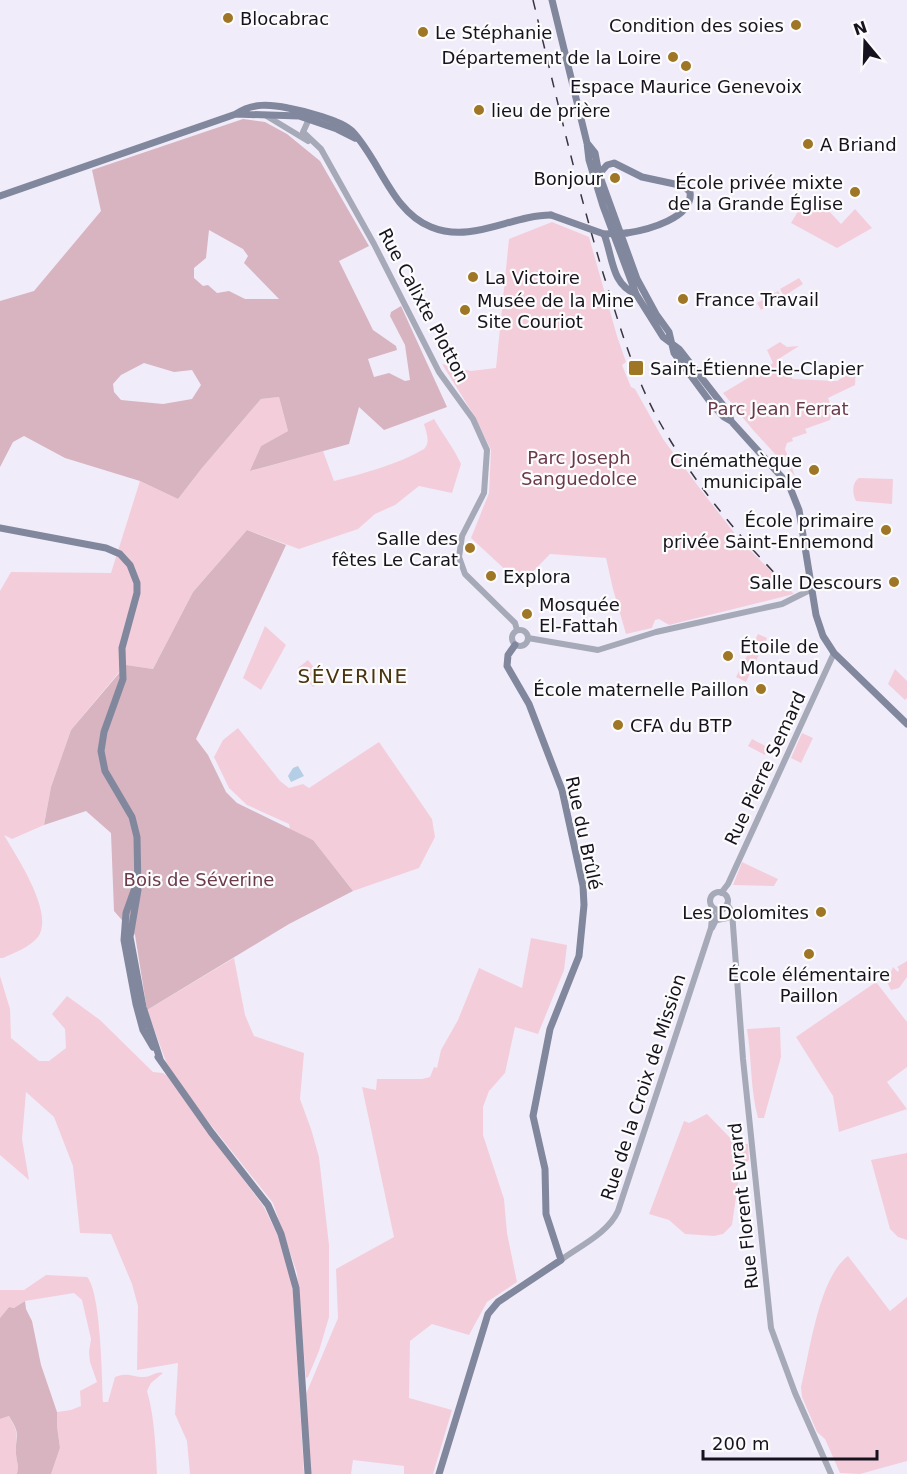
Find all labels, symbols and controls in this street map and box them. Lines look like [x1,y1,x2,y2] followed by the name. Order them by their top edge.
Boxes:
[240,8,329,29] place label: Blocabrac
[221,11,235,25] marker: Blocabrac
[835,12,895,72] north arrow
[609,15,784,36] place label: Condition des soies
[851,17,870,39] text: N
[789,18,803,32] marker: Condition des soies
[435,22,552,43] place label: Le Stéphanie
[416,25,430,39] marker: Le Stéphanie
[442,47,661,68] place label: Département de la Loire
[666,50,680,64] marker: Département de la Loire
[679,59,693,73] marker: Espace Maurice Genevoix
[570,76,802,97] place label: Espace Maurice Genevoix
[491,100,610,121] place label: lieu de prière
[472,103,486,117] marker: lieu de prière
[820,134,897,155] place label: A Briand
[801,137,815,151] marker: A Briand
[533,168,604,189] place label: Bonjour
[608,171,622,185] marker: Bonjour
[668,172,843,214] place label: École privée mixte de la Grande Église
[848,185,862,199] marker: École privée mixte de la Grande Église
[374,224,474,386] street label: Rue Calixte Plotton
[485,267,580,288] place label: La Victoire
[466,270,480,284] marker: La Victoire
[695,289,819,310] place label: France Travail
[477,290,634,332] place label: Musée de la Mine Site Couriot
[676,292,690,306] marker: France Travail
[458,303,472,317] marker: Musée de la Mine Site Couriot
[650,358,864,379] place label: Saint-Étienne-le-Clapier
[627,359,645,377] marker: Saint-Étienne-le-Clapier
[707,398,849,419] park label: Parc Jean Ferrat
[521,447,637,489] park label: Parc Joseph Sanguedolce
[670,450,802,492] place label: Cinémathèque municipale
[807,463,821,477] marker: Cinémathèque municipale
[663,510,874,552] place label: École primaire privée Saint-Ennemond
[879,523,893,537] marker: École primaire privée Saint-Ennemond
[332,528,458,570] place label: Salle des fêtes Le Carat
[463,541,477,555] marker: Salle des fêtes Le Carat
[503,566,571,587] place label: Explora
[484,569,498,583] marker: Explora
[749,572,882,593] place label: Salle Descours
[887,575,901,589] marker: Salle Descours
[539,594,620,636] place label: Mosquée El-Fattah
[520,607,534,621] marker: Mosquée El-Fattah
[740,636,819,678] place label: Étoile de Montaud
[721,649,735,663] marker: Étoile de Montaud
[297,664,409,688] district label: SÉVERINE
[533,679,749,700] place label: École maternelle Paillon
[754,682,768,696] marker: École maternelle Paillon
[720,688,810,848] street label: Rue Pierre Semard
[630,715,732,736] place label: CFA du BTP
[611,718,625,732] marker: CFA du BTP
[562,774,606,892] street label: Rue du Brûlé
[124,869,274,890] park label: Bois de Séverine
[682,902,809,923] place label: Les Dolomites
[814,905,828,919] marker: Les Dolomites
[802,947,816,961] marker: École élémentaire Paillon
[728,964,890,1006] place label: École élémentaire Paillon
[596,971,690,1203] street label: Rue de la Croix de Mission
[724,1122,762,1290] street label: Rue Florent Evrard
[703,1423,877,1461] scale bar
[712,1433,770,1454] text: 200 m

